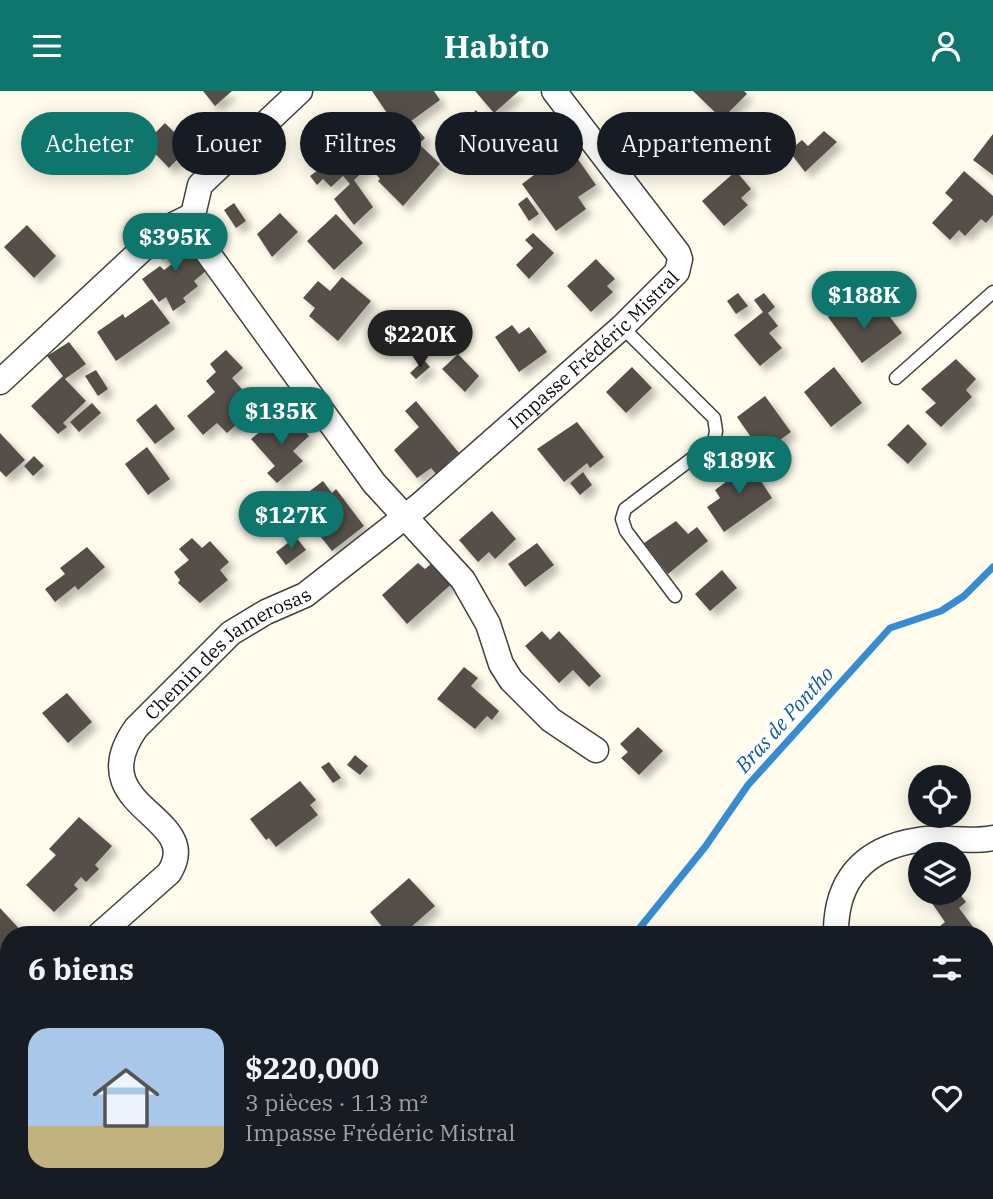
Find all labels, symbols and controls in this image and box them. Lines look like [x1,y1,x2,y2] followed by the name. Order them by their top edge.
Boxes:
[444,25,549,67] text: Habito
[28,27,66,65] icon: menu
[927,27,965,65] icon: person
[21,112,158,175] chip: Acheter
[172,112,286,175] chip: Louer
[300,112,421,175] chip: Filtres
[435,112,583,175] chip: Nouveau
[597,112,796,175] chip: Appartement
[126,213,224,273] pin: $395K
[139,221,211,251] text: $395K
[503,265,684,434] street label: Impasse Frédéric Mistral
[815,271,913,331] pin: $188K
[828,279,900,309] text: $188K
[371,310,469,370] pin: $220K
[384,318,456,348] text: $220K
[232,387,330,447] pin: $135K
[245,395,317,425] text: $135K
[690,437,788,496] pin: $189K
[703,444,775,474] text: $189K
[242,491,340,551] pin: $127K
[255,499,327,529] text: $127K
[139,583,316,725] street label: Chemin des Jamerosas
[728,660,839,779] water label: Bras de Pontho
[908,765,971,905] map controls
[908,765,971,828] button: locate
[908,842,971,905] button: layers
[28,949,134,988] text: 6 biens
[928,949,966,987] icon: filters
[245,1048,379,1087] text: $220,000
[84,1056,168,1140] icon: home
[928,1079,966,1117] icon: heart
[245,1087,428,1117] text: 3 pièces · 113 m²
[245,1117,515,1147] text: Impasse Frédéric Mistral

